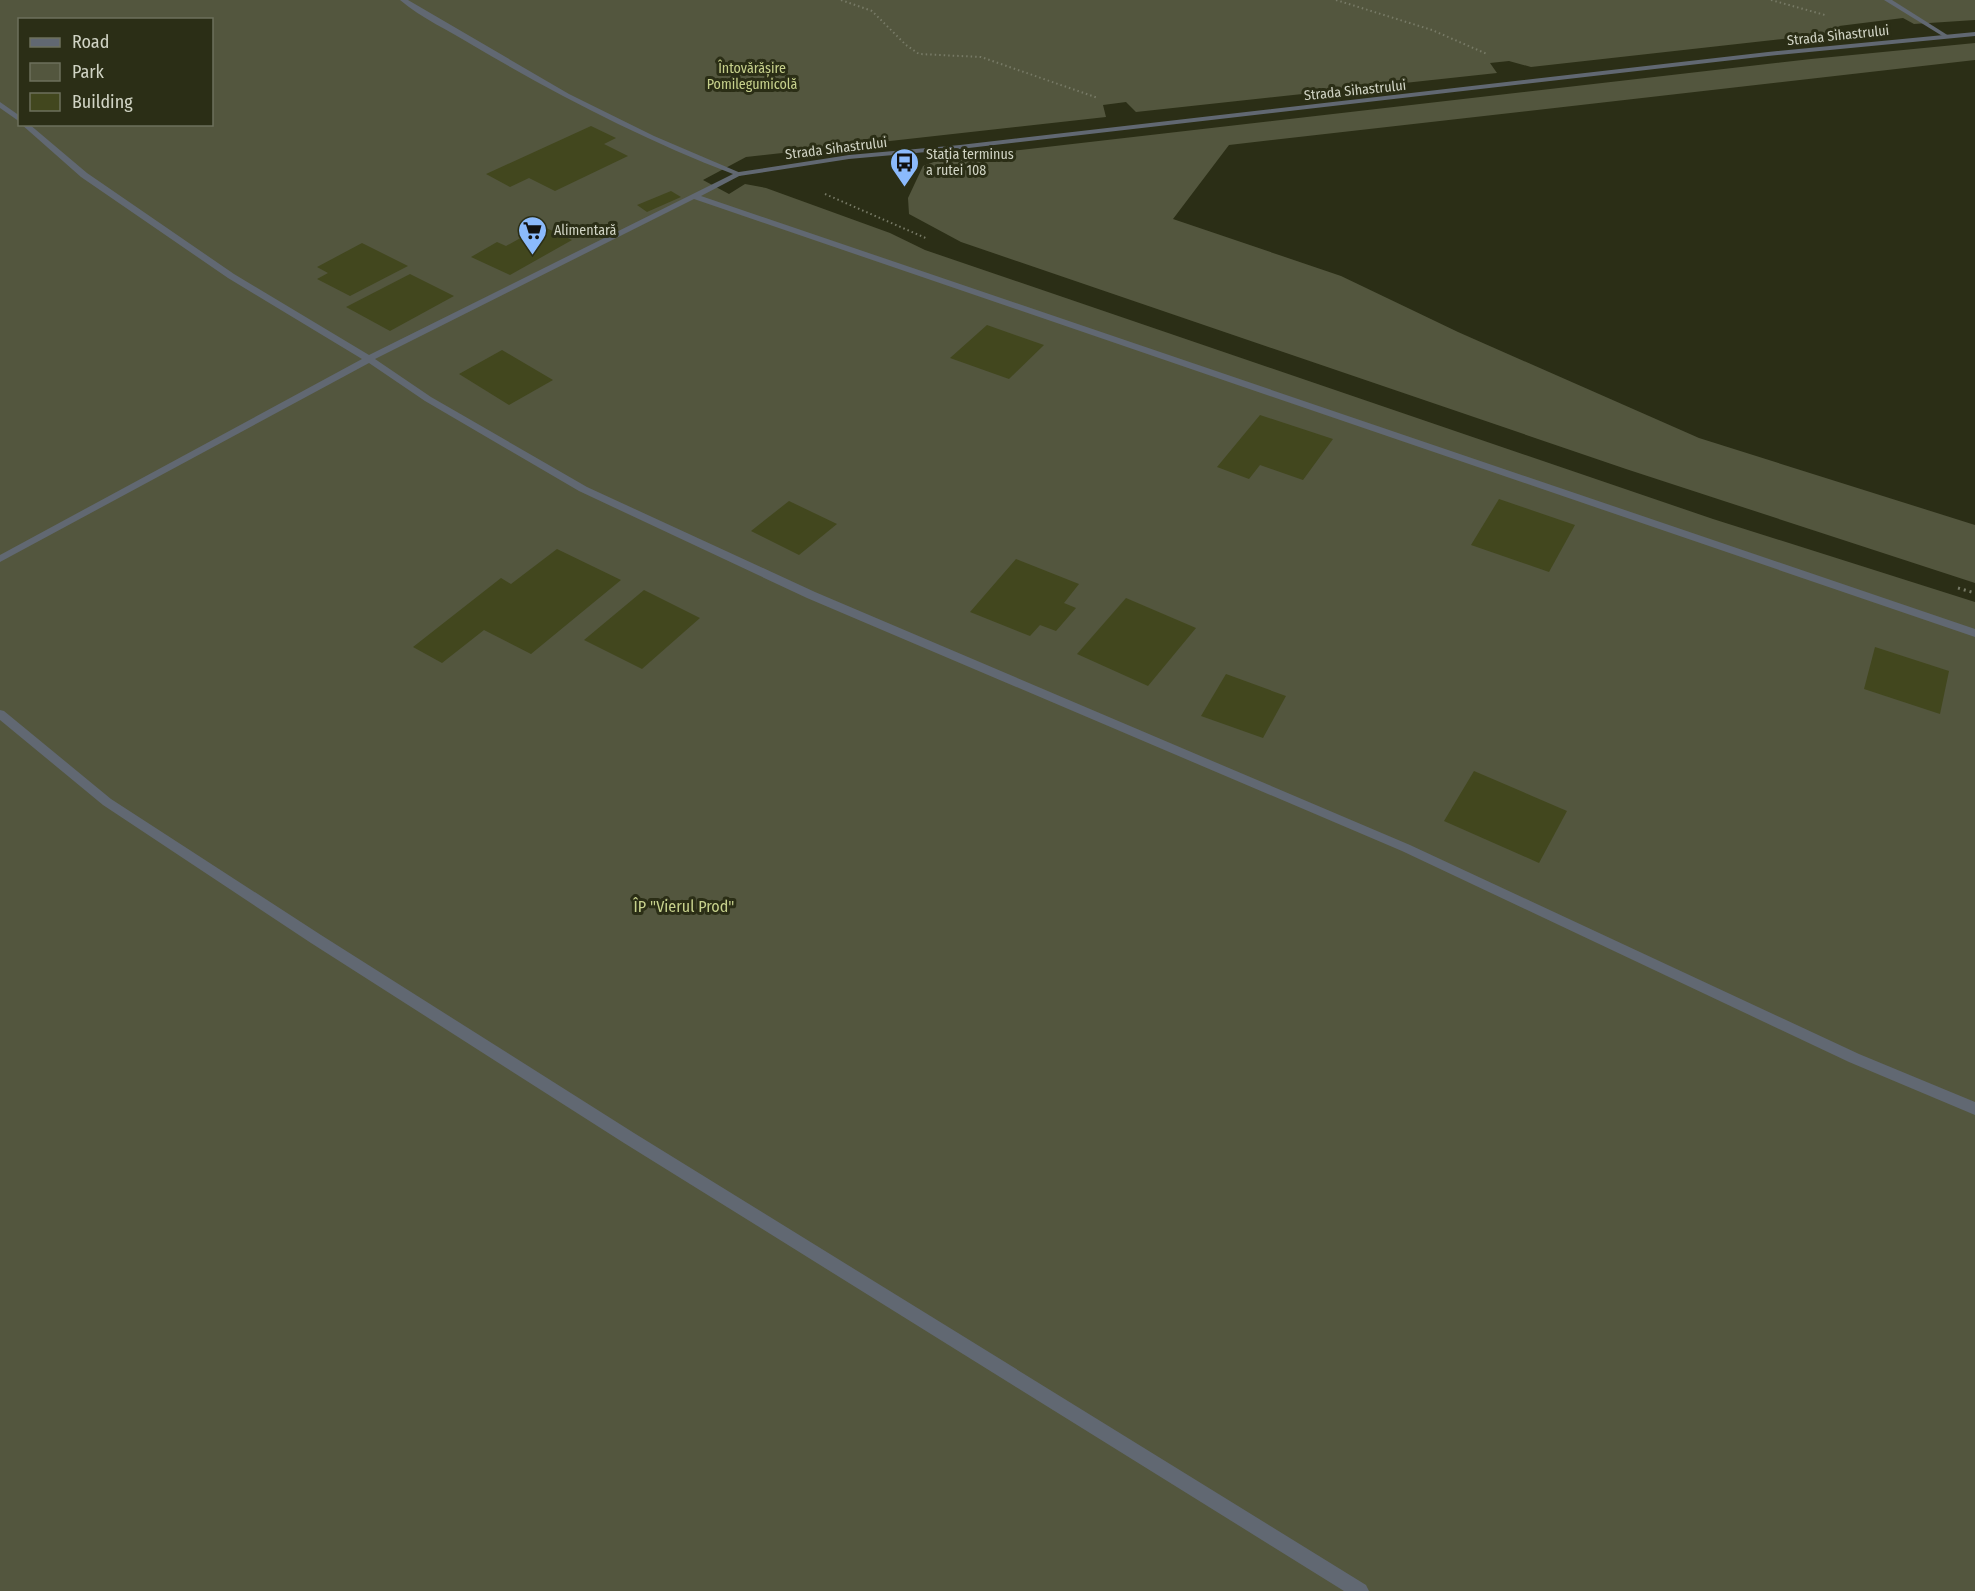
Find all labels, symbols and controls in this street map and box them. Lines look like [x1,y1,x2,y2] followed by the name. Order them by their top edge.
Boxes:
[18,18,213,126] legend
[1786,22,1890,49] street label: Strada Sihastrului
[72,31,109,53] text: Road
[707,59,798,93] park label: Întovărășire Pomilegumicolă
[72,61,105,83] text: Park
[1303,77,1407,104] street label: Strada Sihastrului
[72,91,133,113] text: Building
[784,134,888,163] street label: Strada Sihastrului
[889,146,921,188] bus stop icon: Stația terminus a rutei 108
[926,146,1014,179] place label: Stația terminus a rutei 108
[517,214,549,256] supermarket icon: Alimentară
[554,222,616,239] place label: Alimentară
[633,897,734,916] park label: ÎP "Vierul Prod"

